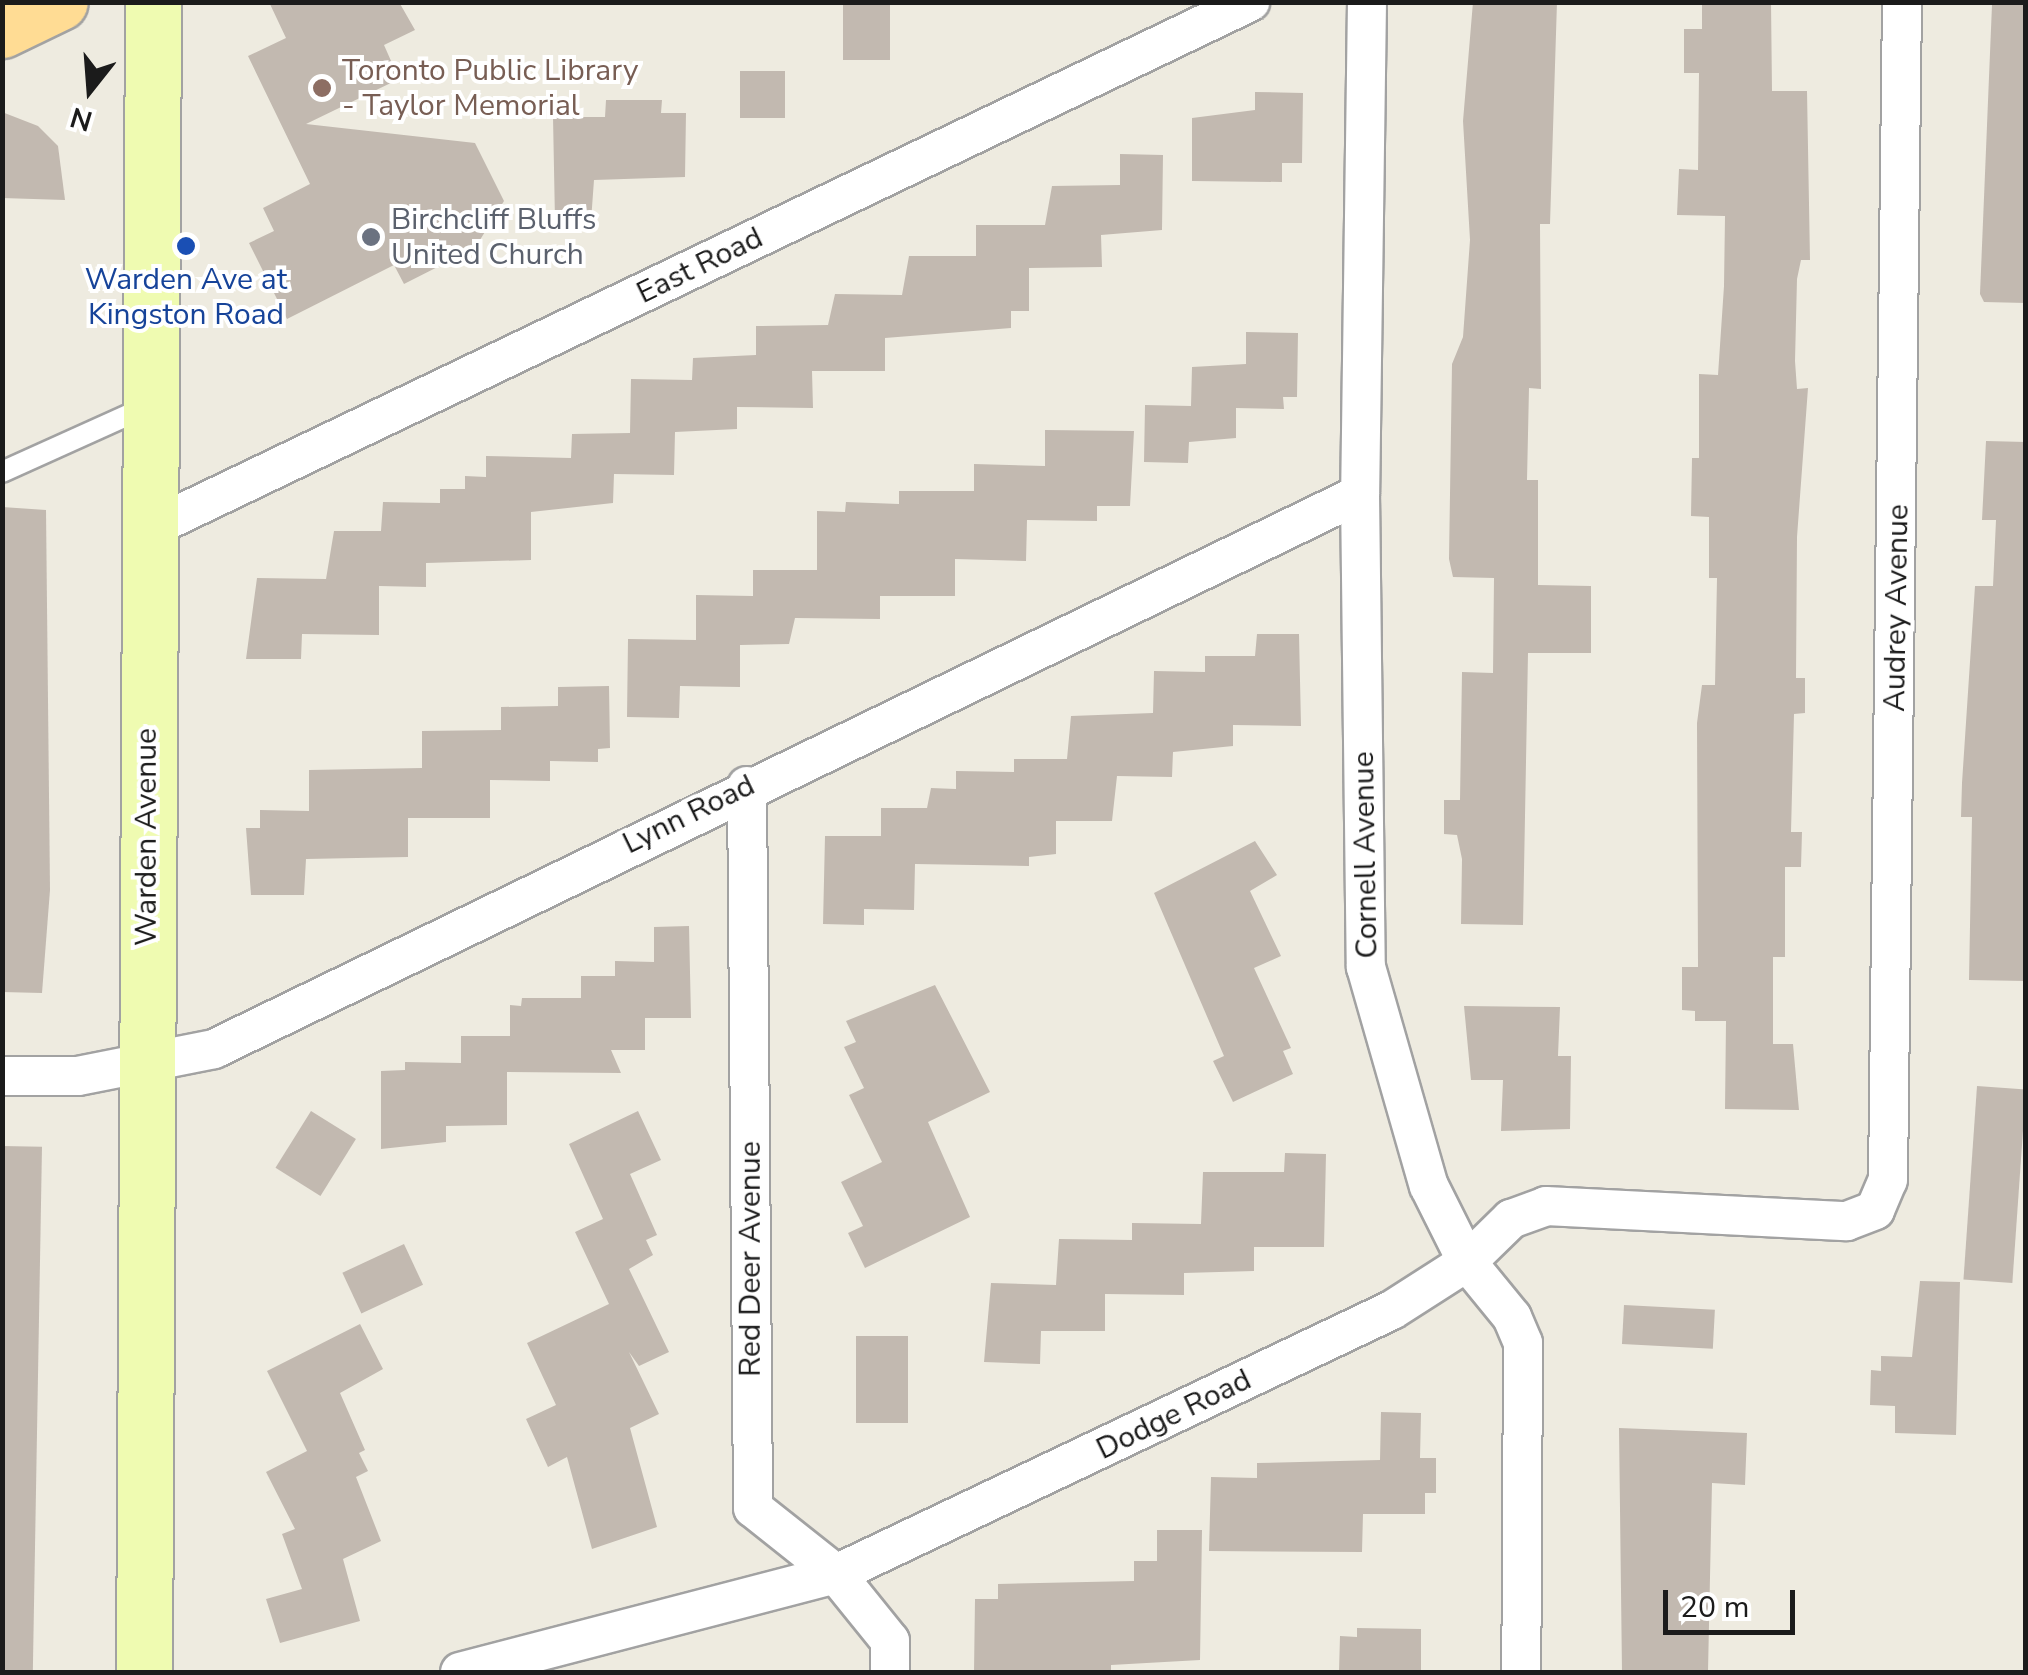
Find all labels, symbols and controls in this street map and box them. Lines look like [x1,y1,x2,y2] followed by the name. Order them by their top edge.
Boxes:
[40,40,140,140] north arrow
[342,53,638,124] place label: Toronto Public Library - Taylor Memorial
[311,77,333,99] marker: Toronto Public Library - Taylor Memorial
[66,97,97,140] text: N
[391,202,596,272] place label: Birchcliff Bluffs United Church
[631,220,769,312] street label: East Road
[360,226,382,248] marker: Birchcliff Bluffs United Church
[175,235,197,257] marker: Warden Ave at Kingston Road
[85,262,287,332] place label: Warden Ave at Kingston Road
[1877,504,1917,712] street label: Audrey Avenue
[129,728,165,946] street label: Warden Avenue
[1346,751,1386,959] street label: Cornell Avenue
[617,768,761,862] street label: Lynn Road
[733,1141,769,1377] street label: Red Deer Avenue
[1091,1362,1257,1468] street label: Dodge Road
[1668,1570,1800,1632] scale bar
[1680,1587,1749,1628] text: 20 m

